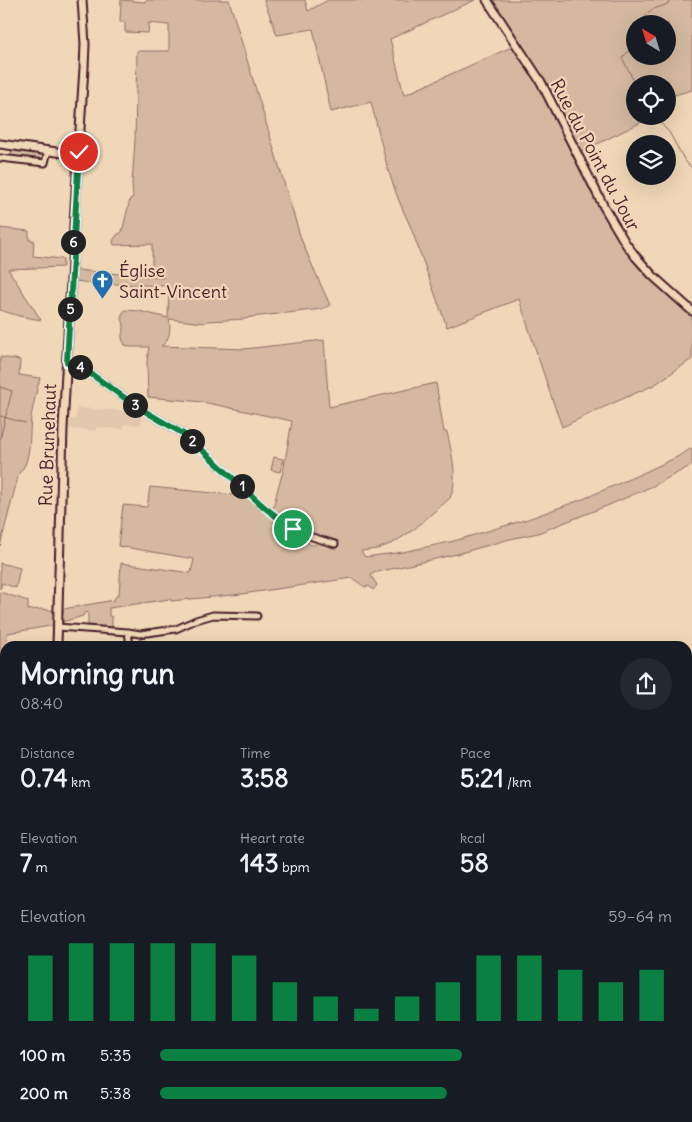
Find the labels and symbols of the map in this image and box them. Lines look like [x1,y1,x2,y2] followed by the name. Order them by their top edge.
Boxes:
[626,15,676,65] north arrow
[546,75,646,235] street label: Rue du Point du Jour
[58,131,100,173] pin
[60,230,86,254] pin: 6
[119,259,227,303] place label: Église Saint-Vincent
[91,269,115,300] church icon: Église Saint-Vincent
[58,296,82,322] pin: 5
[68,354,92,380] pin: 4
[34,383,61,507] street label: Rue Brunehaut
[122,392,148,418] pin: 3
[180,428,204,454] pin: 2
[230,474,254,498] pin: 1
[272,508,314,550] pin

